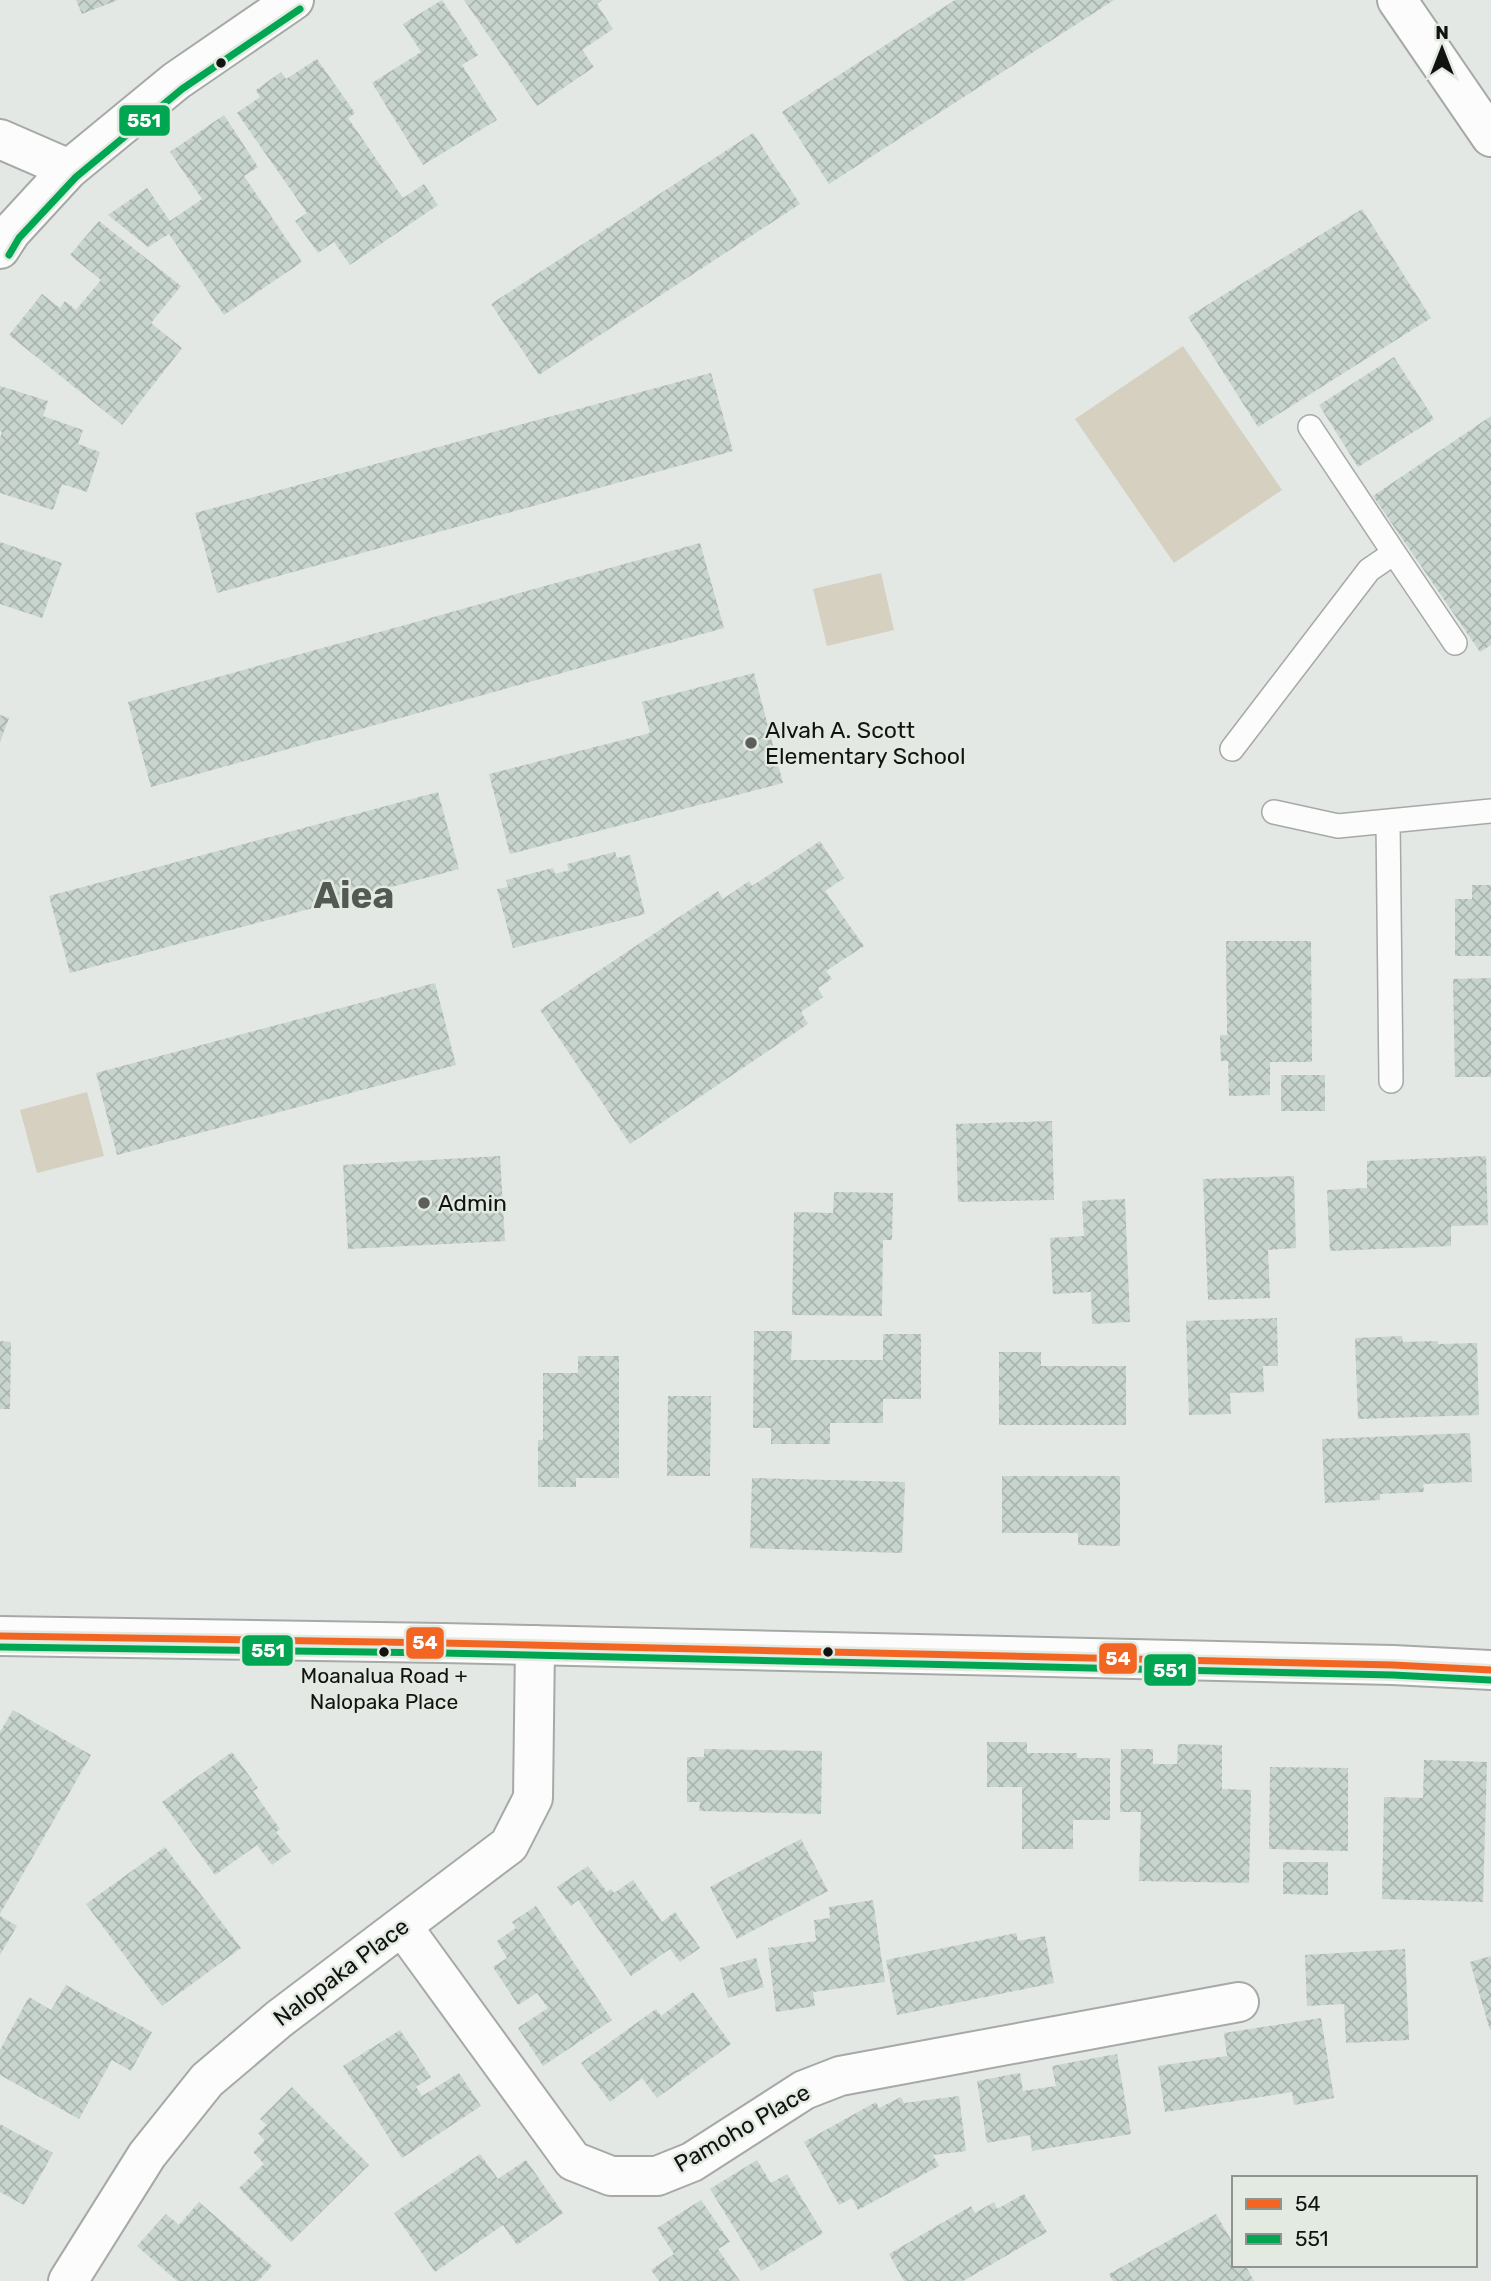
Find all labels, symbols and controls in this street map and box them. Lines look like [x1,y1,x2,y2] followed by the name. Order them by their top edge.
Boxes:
[1407,14,1477,84] north arrow
[1435,21,1449,44] text: N
[214,56,228,70] unlabelled marker
[118,104,171,137] line badge: 551
[127,109,161,132] text: 551
[765,716,966,770] place label: Alvah A. Scott Elementary School
[743,735,759,751] marker: Alvah A. Scott Elementary School
[314,873,394,917] district label: Aiea
[438,1189,507,1217] place label: Admin
[416,1195,432,1211] marker: Admin
[405,1626,445,1660] line badge: 54
[412,1631,438,1654] text: 54
[241,1634,294,1667] line badge: 551
[251,1639,285,1662] text: 551
[1098,1642,1138,1675] line badge: 54
[377,1645,391,1659] marker: Moanalua Road + Nalopaka Place
[821,1645,835,1659] unlabelled marker
[1105,1647,1131,1670] text: 54
[1143,1653,1197,1687] line badge: 551
[1153,1659,1187,1682] text: 551
[300,1663,468,1714] place label: Moanalua Road + Nalopaka Place
[268,1912,414,2032] street label: Nalopaka Place
[669,2078,815,2178] street label: Pamoho Place
[1232,2176,1477,2267] legend
[1295,2191,1321,2216] text: 54
[1295,2226,1329,2251] text: 551

